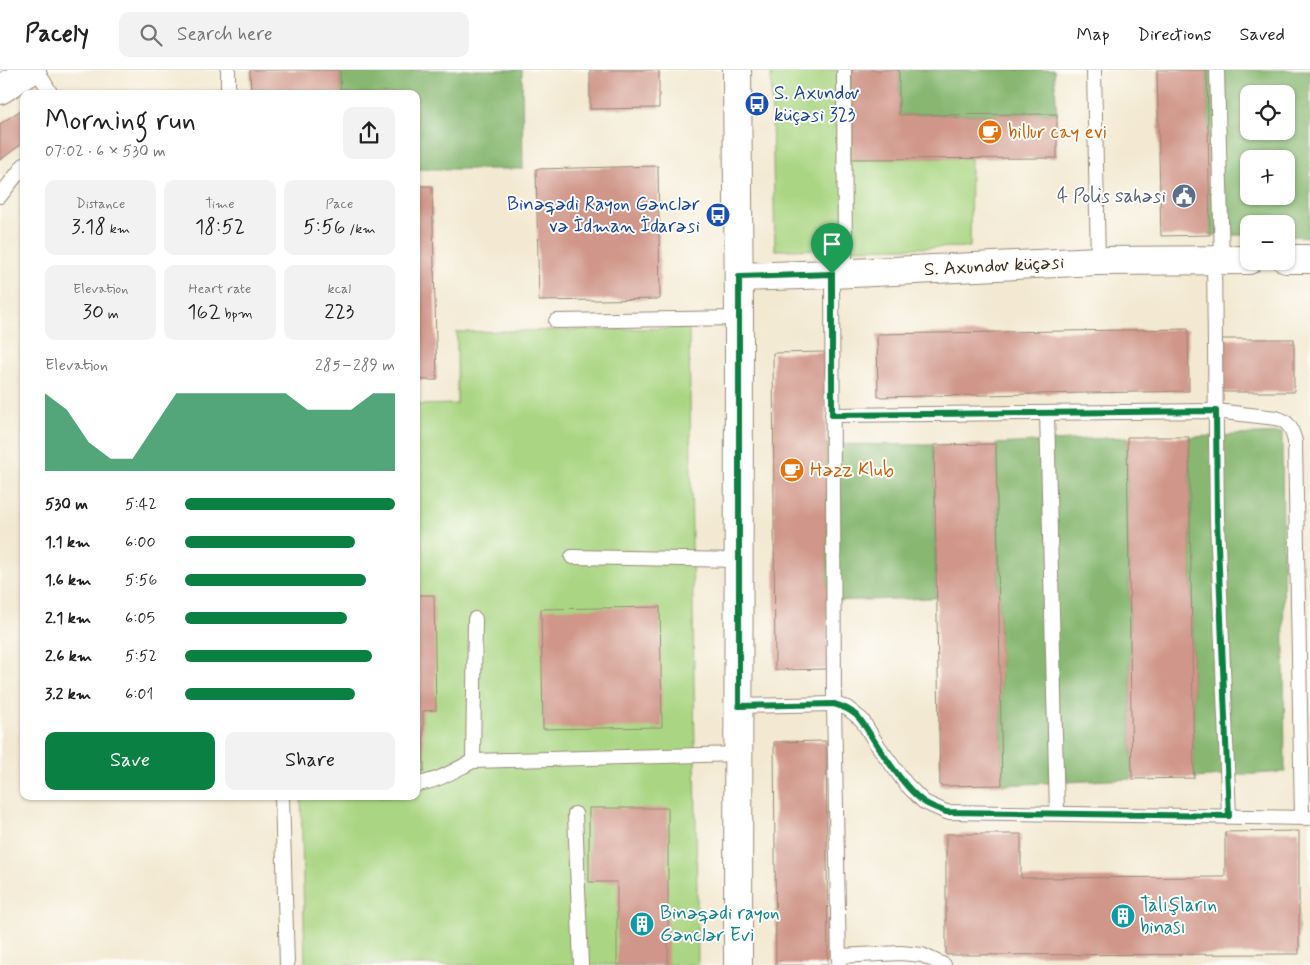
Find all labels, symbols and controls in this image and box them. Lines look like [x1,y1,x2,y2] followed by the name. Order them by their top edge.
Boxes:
[119,12,469,57] search box
[25,19,89,50] text: Pacely
[137,21,165,49] icon: search
[177,22,273,47] text: Search here
[1077,23,1110,47] text: Map
[1138,23,1212,47] text: Directions
[1240,23,1285,47] text: Saved
[774,81,859,128] place label: S. Axundov küçəsi 323
[1240,85,1295,270] map controls
[1240,85,1295,140] button: locate
[744,91,770,117] bus stop icon: S. Axundov küçəsi 323
[45,103,196,140] text: Morning run
[343,107,395,159] button: share
[977,119,1003,145] cafe icon: billur cay evi
[1008,120,1107,145] place label: billur cay evi
[45,141,166,162] text: 07:02 · 6 × 530 m
[1240,150,1295,205] button: +
[1171,183,1197,209] public building icon: 4 Polis sahəsi
[1057,184,1166,209] place label: 4 Polis sahəsi
[507,192,700,239] place label: Binəqədi Rayon Gənclər və İdman İdarəsi
[76,195,125,213] text: Distance
[205,195,235,213] text: Time
[325,195,353,213] text: Pace
[705,202,731,228] bus stop icon: Binəqədi Rayon Gənclər və İdman İdarəsi
[71,213,106,241] text: 3.18
[195,213,245,241] text: 18:52
[303,213,345,241] text: 5:56
[1240,215,1295,270] button: −
[106,220,130,238] text: km
[345,220,376,238] text: /km
[811,223,853,274] pin
[818,230,846,258] icon: arrive
[923,250,1065,282] street label: S. Axundov küçəsi
[73,280,128,298] text: Elevation
[189,280,251,298] text: Heart rate
[328,280,351,298] text: kcal
[82,298,104,326] text: 30
[187,298,221,326] text: 162
[324,298,354,326] text: 223
[104,305,119,323] text: m
[221,305,253,323] text: bpm
[45,355,108,376] text: Elevation
[315,355,395,376] text: 285–289 m
[779,457,805,483] cafe icon: Həzz Klub
[810,458,894,483] place label: Həzz Klub
[45,494,88,515] text: 530 m
[125,494,157,515] text: 5:42
[45,532,90,553] text: 1.1 km
[125,532,156,553] text: 6:00
[45,570,91,591] text: 1.6 km
[125,570,157,591] text: 5:56
[45,608,91,629] text: 2.1 km
[125,608,155,629] text: 6:05
[45,646,92,667] text: 2.6 km
[125,646,157,667] text: 5:52
[45,684,91,705] text: 3.2 km
[125,684,153,705] text: 6:01
[45,732,215,790] button: Save
[225,732,395,790] button: Share
[1140,893,1217,940] place label: Talışların binası
[660,901,780,948] place label: Binəqədi rayon Gənclər Evi
[1110,903,1136,929] building icon: Talışların binası
[629,911,655,937] building icon: Binəqədi rayon Gənclər Evi

